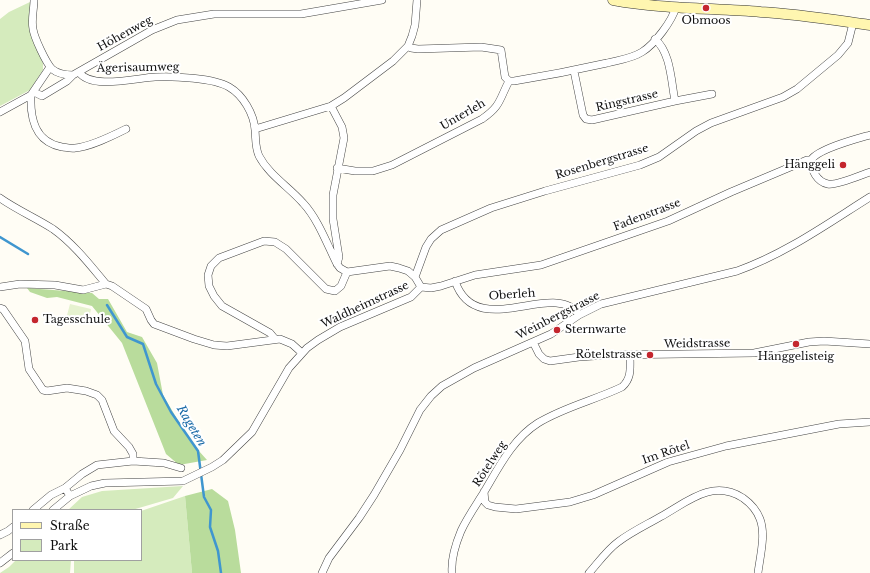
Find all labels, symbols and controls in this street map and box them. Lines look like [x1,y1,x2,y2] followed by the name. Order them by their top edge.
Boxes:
[701,3,711,13] marker: Obmoos
[95,14,155,54] street label: Höhenweg
[682,14,730,28] place label: Obmoos
[97,61,179,75] street label: Ägerisaumweg
[595,87,659,115] street label: Ringstrasse
[438,97,488,133] street label: Unterleh
[554,142,650,182] street label: Rosenbergstrasse
[784,158,835,172] place label: Hänggeli
[838,160,848,170] marker: Hänggeli
[611,196,683,234] street label: Fadenstrasse
[319,279,411,331] street label: Waldheimstrasse
[488,287,536,303] street label: Oberleh
[514,289,602,343] street label: Weinbergstrasse
[43,313,110,327] place label: Tagesschule
[30,315,40,325] marker: Tagesschule
[565,323,626,337] place label: Sternwarte
[552,325,562,335] marker: Sternwarte
[664,337,730,351] street label: Weidstrasse
[791,339,801,349] marker: Hänggelisteig
[575,348,642,362] place label: Rötelstrasse
[645,350,655,360] marker: Rötelstrasse
[758,350,834,364] place label: Hänggelisteig
[173,403,209,449] water label: Rageten
[470,439,510,489] street label: Rötelweg
[641,439,691,467] street label: Im Rötel
[12,509,142,561] legend
[50,518,90,533] text: Straße
[50,538,78,553] text: Park

